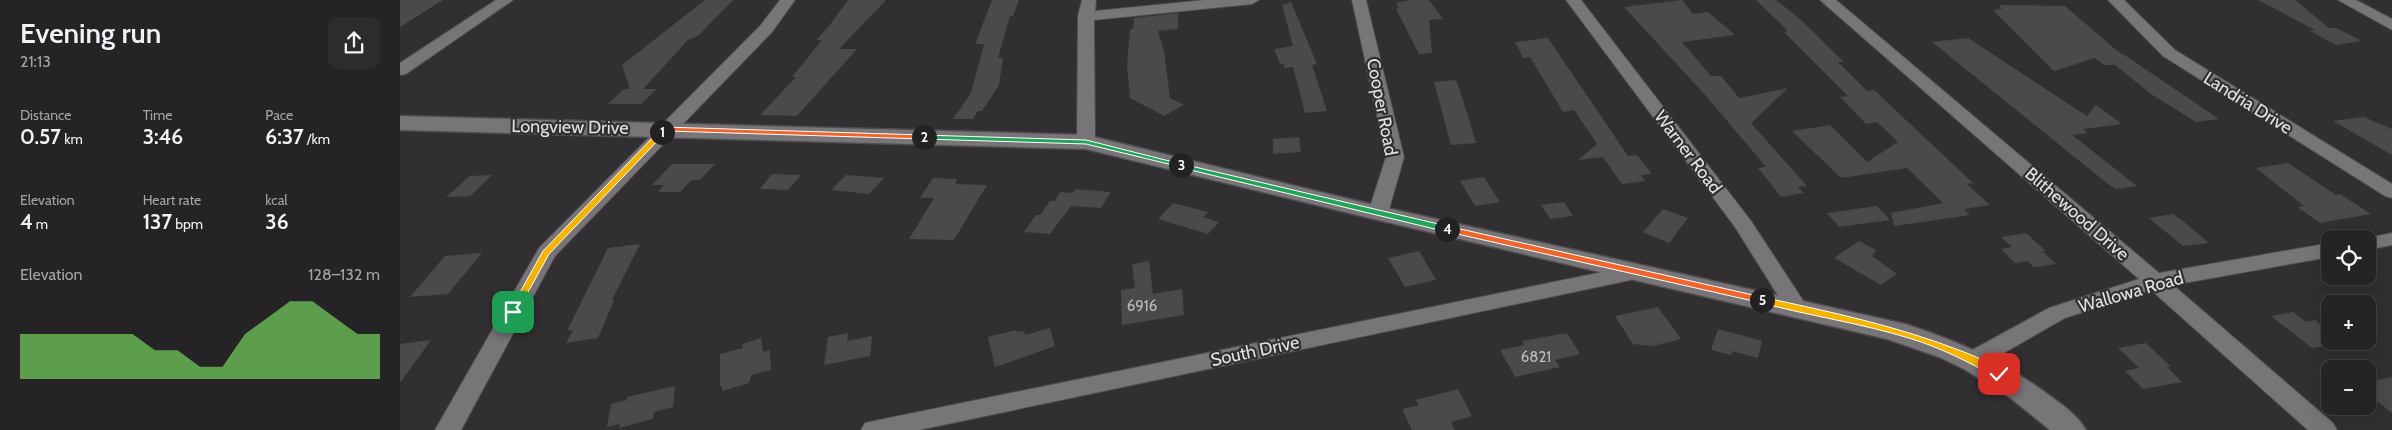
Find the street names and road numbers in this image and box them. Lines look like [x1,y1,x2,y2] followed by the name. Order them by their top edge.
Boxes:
[1362,56,1402,158] street label: Cooper Road
[2200,67,2296,139] street label: Landria Drive
[1650,106,1726,198] street label: Warner Road
[511,115,629,139] street label: Longview Drive
[2020,163,2134,265] street label: Blithewood Drive
[2076,267,2186,317] street label: Wallowa Road
[1209,331,1301,371] street label: South Drive

